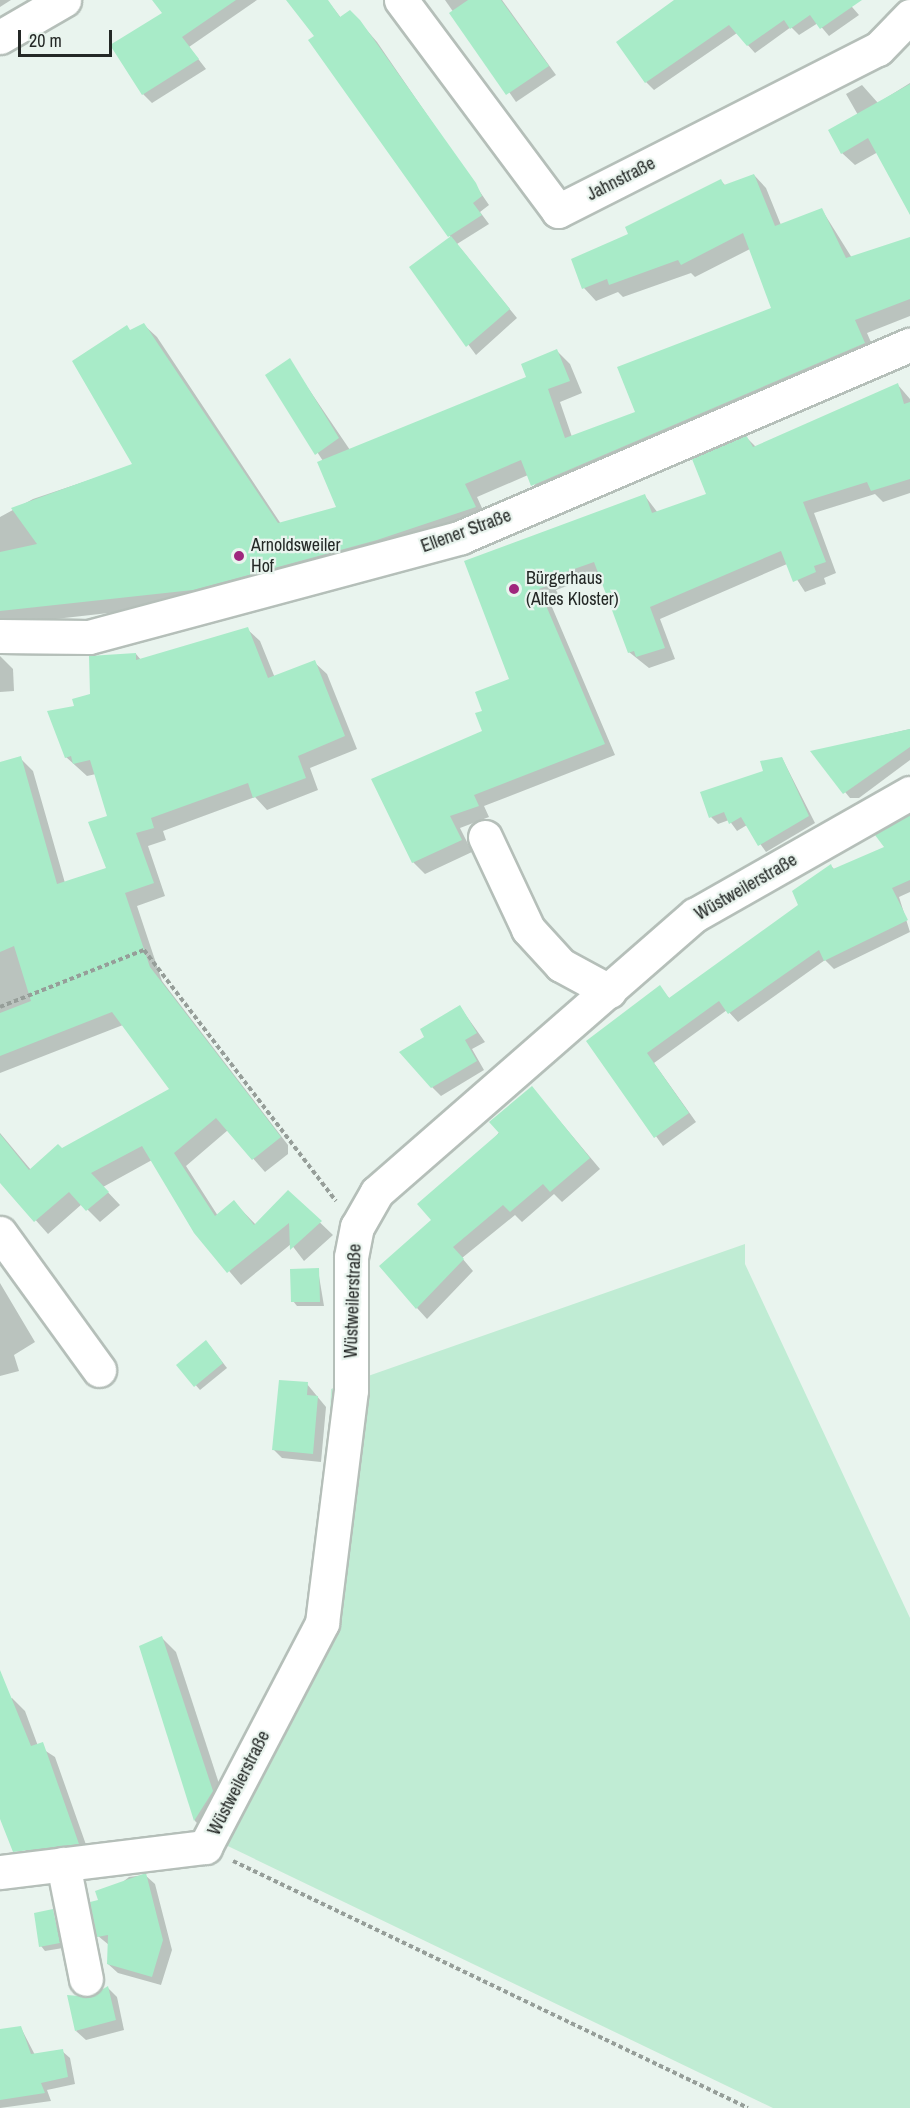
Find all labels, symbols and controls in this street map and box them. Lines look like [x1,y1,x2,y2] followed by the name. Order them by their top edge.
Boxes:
[21,18,116,56] scale bar
[29,28,62,53] text: 20 m
[583,153,659,205] street label: Jahnstraße
[418,505,514,557] street label: Ellener Straße
[251,535,340,578] place label: Arnoldsweiler Hof
[232,549,246,563] marker: Arnoldsweiler Hof
[526,568,619,610] place label: Bürgerhaus (Altes Kloster)
[507,582,521,596] marker: Bürgerhaus (Altes Kloster)
[691,849,801,925] street label: Wüstweilerstraße
[340,1243,366,1359] street label: Wüstweilerstraße
[203,1727,275,1839] street label: Wüstweilerstraße

